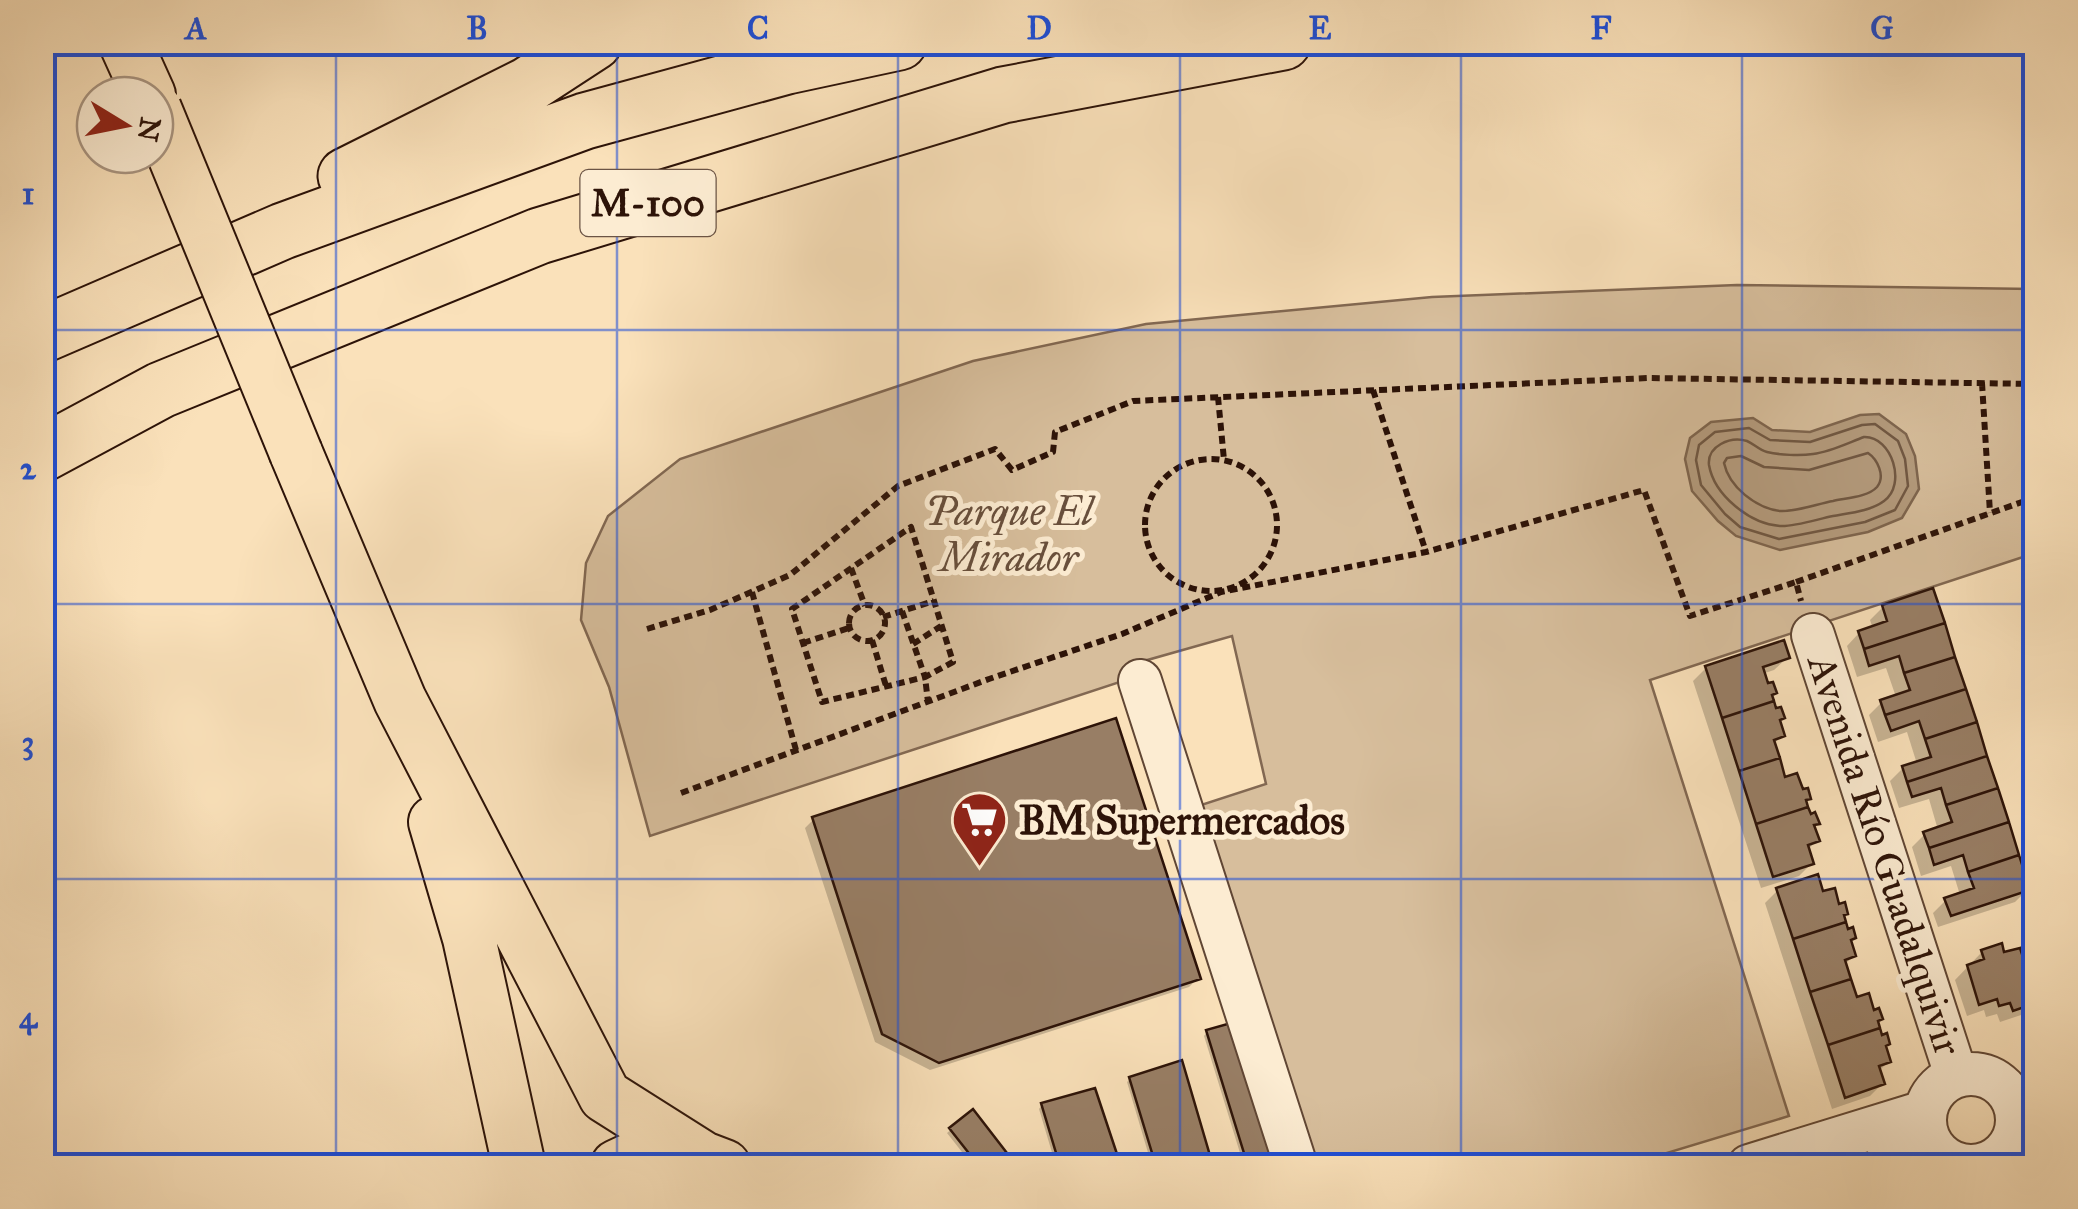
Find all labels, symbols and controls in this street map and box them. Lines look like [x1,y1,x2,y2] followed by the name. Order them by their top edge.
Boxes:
[183,9,207,48] text: A
[466,9,488,48] text: B
[747,9,769,48] text: C
[1026,9,1052,48] text: D
[1309,9,1332,48] text: E
[1591,9,1612,48] text: F
[1870,9,1894,48] text: G
[75,75,175,175] north arrow
[130,115,168,144] text: N
[580,170,716,236] road number: M-100
[22,174,35,213] text: 1
[20,449,37,488] text: 2
[925,487,1096,582] park label: Parque El Mirador
[1796,647,1973,1061] street label: Avenida Río Guadalquivir
[22,723,34,762] text: 3
[950,790,1010,869] supermarket icon: BM Supermercados
[1019,796,1345,845] place label: BM Supermercados
[19,998,38,1037] text: 4

